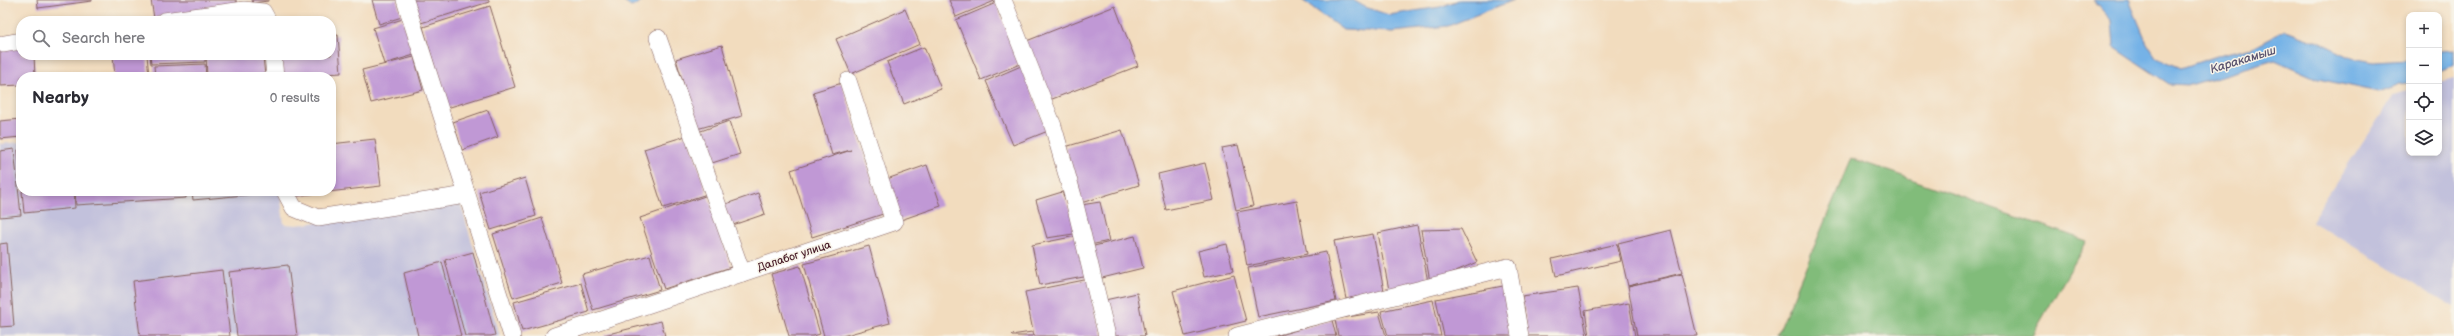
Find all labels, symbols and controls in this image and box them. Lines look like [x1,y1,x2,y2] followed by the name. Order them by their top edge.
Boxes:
[2406,12,2442,156] map controls
[2406,12,2442,48] button: +
[16,16,336,60] search box
[30,27,52,49] icon: search
[62,29,145,48] text: Search here
[2208,43,2278,77] water label: Каракамыш
[2406,48,2442,84] button: −
[2406,84,2442,120] button: locate
[32,88,89,108] text: Nearby
[270,90,320,106] text: 0 results
[2406,120,2442,156] button: layers
[756,238,833,274] street label: Далабог улица

